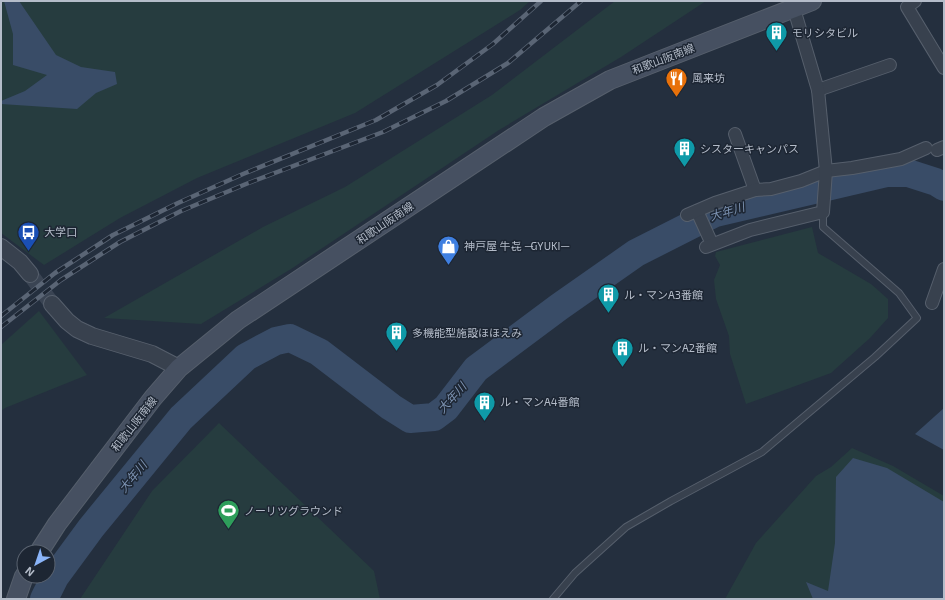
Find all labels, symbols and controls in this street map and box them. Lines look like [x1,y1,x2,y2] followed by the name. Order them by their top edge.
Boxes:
[763,20,789,53] building icon: モリシタビル
[792,26,858,39] place label: モリシタビル
[630,41,696,76] street label: 和歌山阪南線
[664,65,690,98] restaurant icon: 風来坊
[692,71,725,84] place label: 風来坊
[672,136,698,169] building icon: シスターキャンパス
[700,142,799,155] place label: シスターキャンパス
[354,199,416,246] street label: 和歌山阪南線
[707,199,748,223] water label: 大年川
[16,219,42,252] bus stop icon: 大学口
[44,225,77,238] place label: 大学口
[436,233,462,266] shop icon: 神戸屋 牛㐂 ―GYUKI―
[464,239,570,252] place label: 神戸屋 牛㐂 ―GYUKI―
[595,282,621,315] building icon: ル・マンA3番館
[624,288,703,301] place label: ル・マンA3番館
[383,320,409,353] building icon: 多機能型施設ほほえみ
[412,326,522,339] place label: 多機能型施設ほほえみ
[610,335,636,368] building icon: ル・マンA2番館
[638,341,717,354] place label: ル・マンA2番館
[434,378,470,415] water label: 大年川
[472,389,498,422] building icon: ル・マンA4番館
[108,394,159,454] street label: 和歌山阪南線
[500,395,580,408] place label: ル・マンA4番館
[115,456,150,495] water label: 大年川
[215,498,241,531] sports icon: ノーリツグラウンド
[244,504,343,517] place label: ノーリツグラウンド
[16,544,56,584] north arrow
[22,564,36,580] text: N

